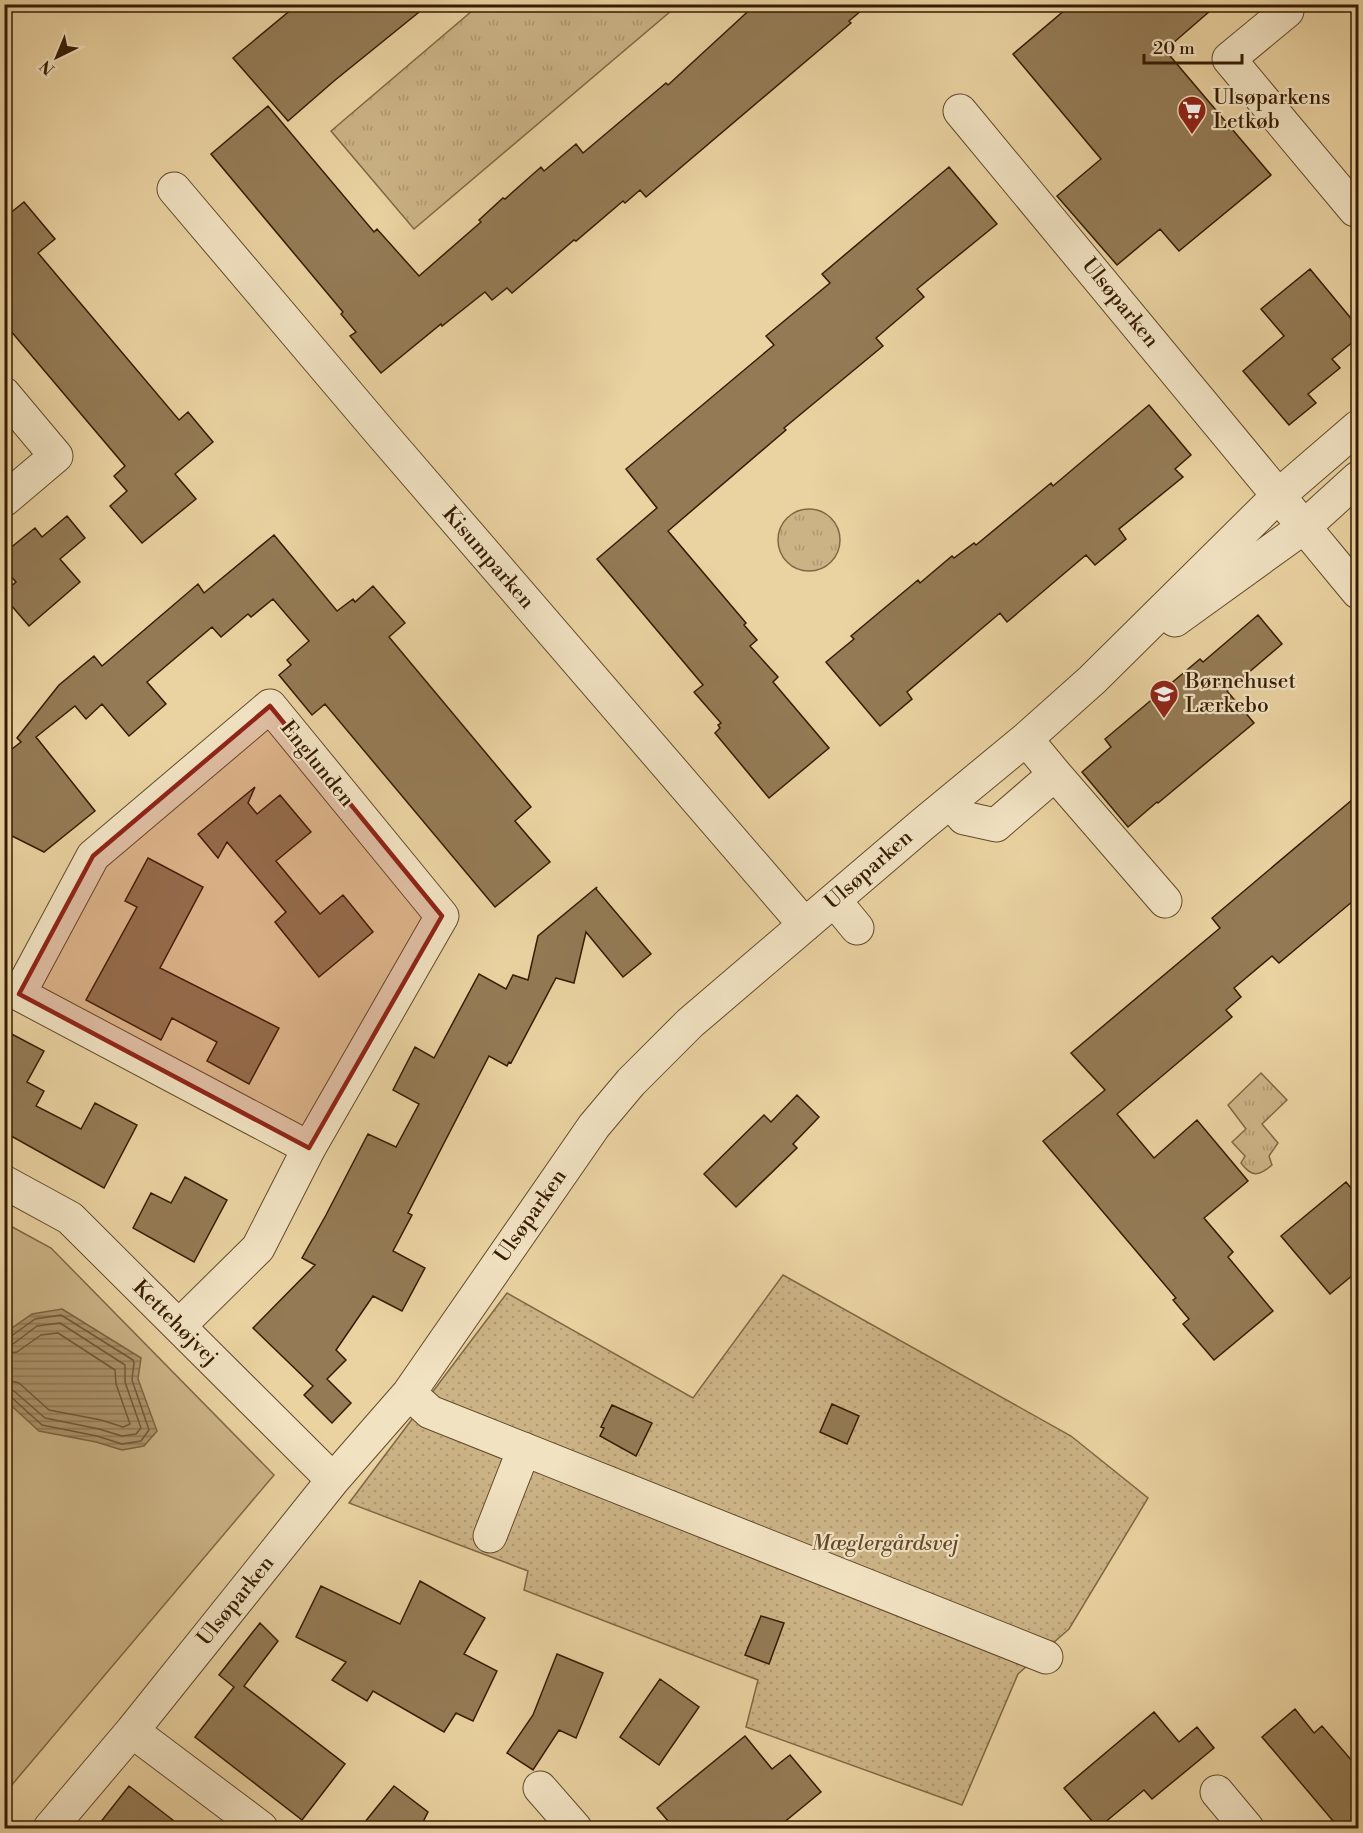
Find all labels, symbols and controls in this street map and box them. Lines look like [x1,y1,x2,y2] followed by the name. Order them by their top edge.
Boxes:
[27,27,87,87] north arrow
[1144,27,1242,65] scale bar
[1153,37,1195,60] text: 20 m
[36,55,59,79] text: N
[1213,85,1330,135] place label: Ulsøparkens Letkøb
[1176,94,1208,136] supermarket icon: Ulsøparkens Letkøb
[1076,253,1164,354] street label: Ulsøparken
[436,501,540,615] street label: Kisumparken
[1184,669,1296,719] place label: Børnehuset Lærkebo
[1148,678,1180,720] school or university icon: Børnehuset Lærkebo
[274,716,360,813] street label: Englunden
[820,824,919,915] street label: Ulsøparken
[489,1164,573,1268] street label: Ulsøparken
[127,1275,223,1371] street label: Kettehøjvej
[812,1531,959,1557] park label: Mæglergårdsvej
[192,1550,280,1651] street label: Ulsøparken

